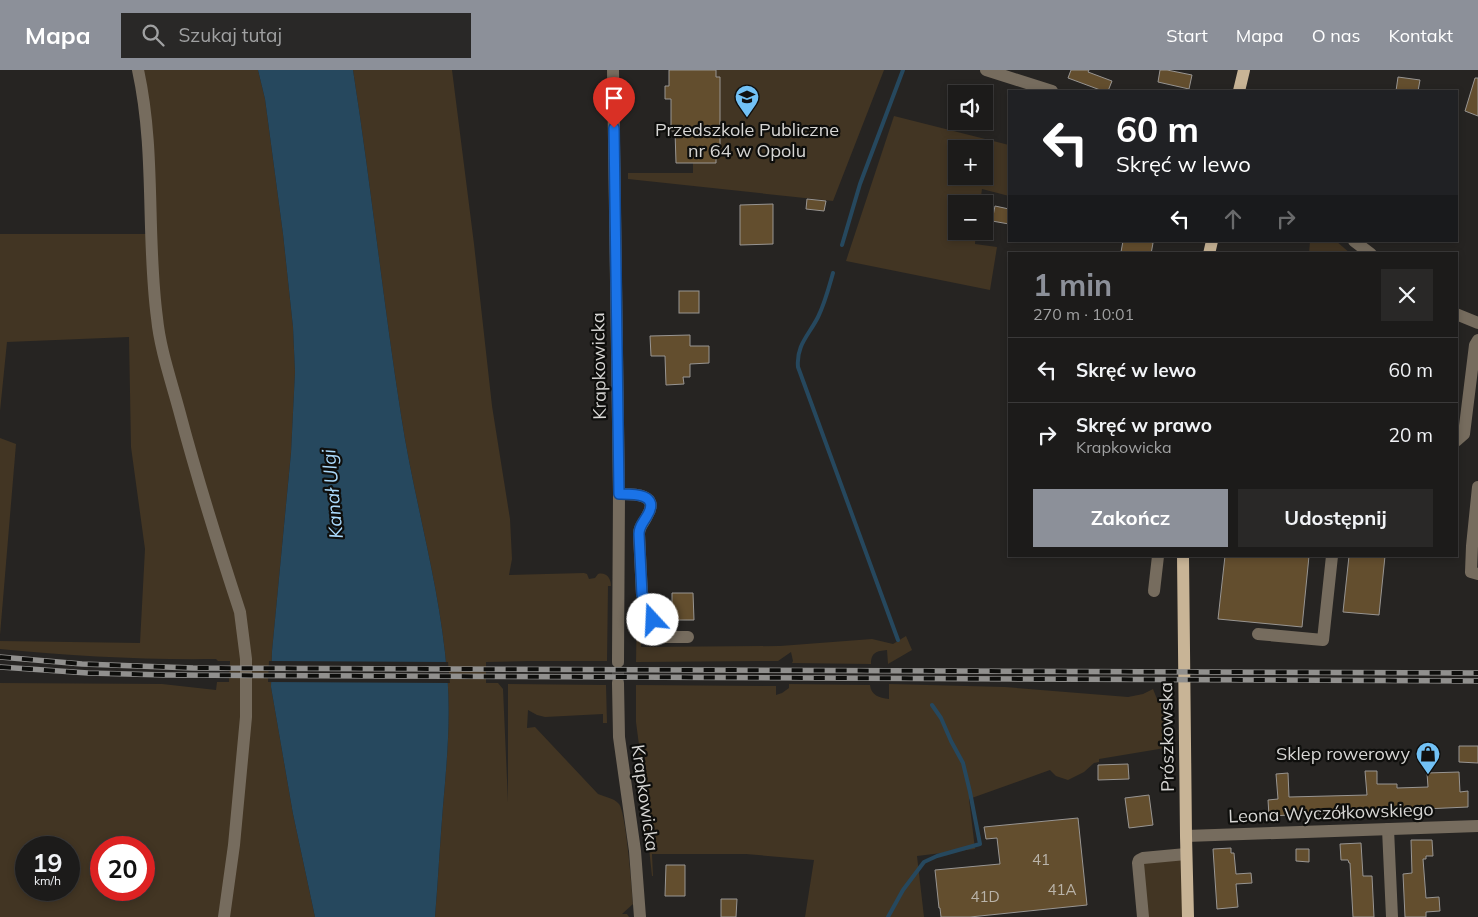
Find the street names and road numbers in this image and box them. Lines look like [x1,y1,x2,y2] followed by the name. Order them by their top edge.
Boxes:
[586,312,611,420] street label: Krapkowicka
[1154,682,1179,792] street label: Prószkowska
[627,743,664,853] street label: Krapkowicka
[1228,797,1434,828] street label: Leona Wyczółkowskiego

